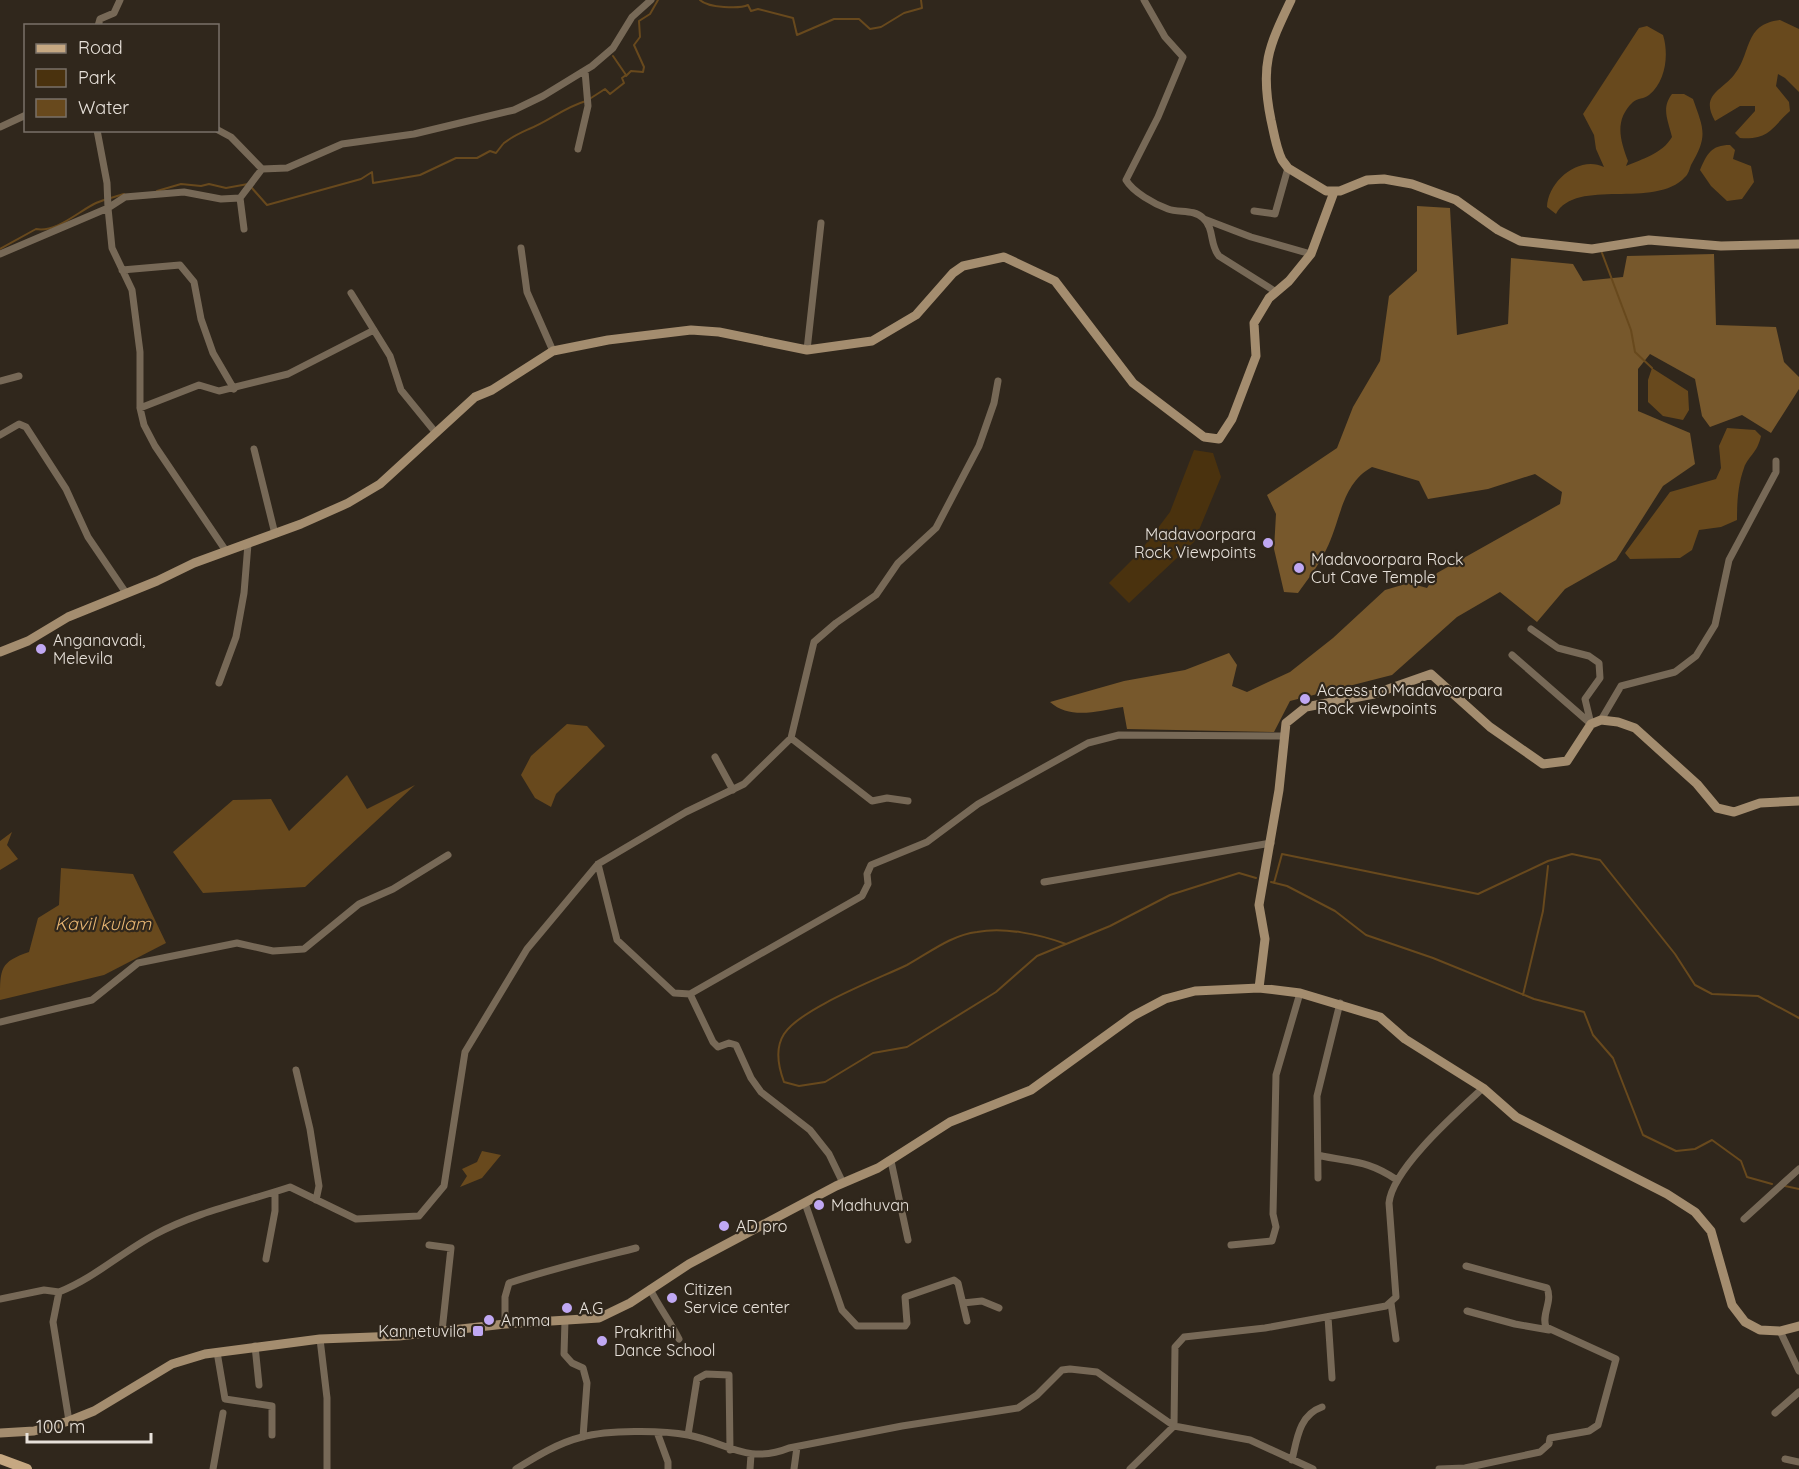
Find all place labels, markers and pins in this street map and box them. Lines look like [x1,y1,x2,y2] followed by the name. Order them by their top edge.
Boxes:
[1134,524,1256,562] place label: Madavoorpara Rock Viewpoints
[1261,536,1275,550] marker: Madavoorpara Rock Viewpoints
[1311,549,1464,587] place label: Madavoorpara Rock Cut Cave Temple
[1292,561,1306,575] marker: Madavoorpara Rock Cut Cave Temple
[53,630,145,668] place label: Anganavadi, Melevila
[34,642,48,656] marker: Anganavadi, Melevila
[1317,680,1503,718] place label: Access to Madavoorpara Rock viewpoints
[1298,692,1312,706] marker: Access to Madavoorpara Rock viewpoints
[831,1195,909,1215] place label: Madhuvan
[812,1198,826,1212] marker: Madhuvan
[736,1216,787,1236] place label: AD pro
[717,1219,731,1233] marker: AD pro
[684,1279,790,1317] place label: Citizen Service center
[665,1291,679,1305] marker: Citizen Service center
[579,1298,603,1318] place label: A.G
[560,1301,574,1315] marker: A.G
[501,1310,550,1330] place label: Amma
[482,1313,496,1327] marker: Amma
[378,1321,466,1341] place label: Kannetuvila
[614,1322,716,1360] place label: Prakrithi Dance School
[471,1324,485,1338] marker: Kannetuvila
[595,1334,609,1348] marker: Prakrithi Dance School

